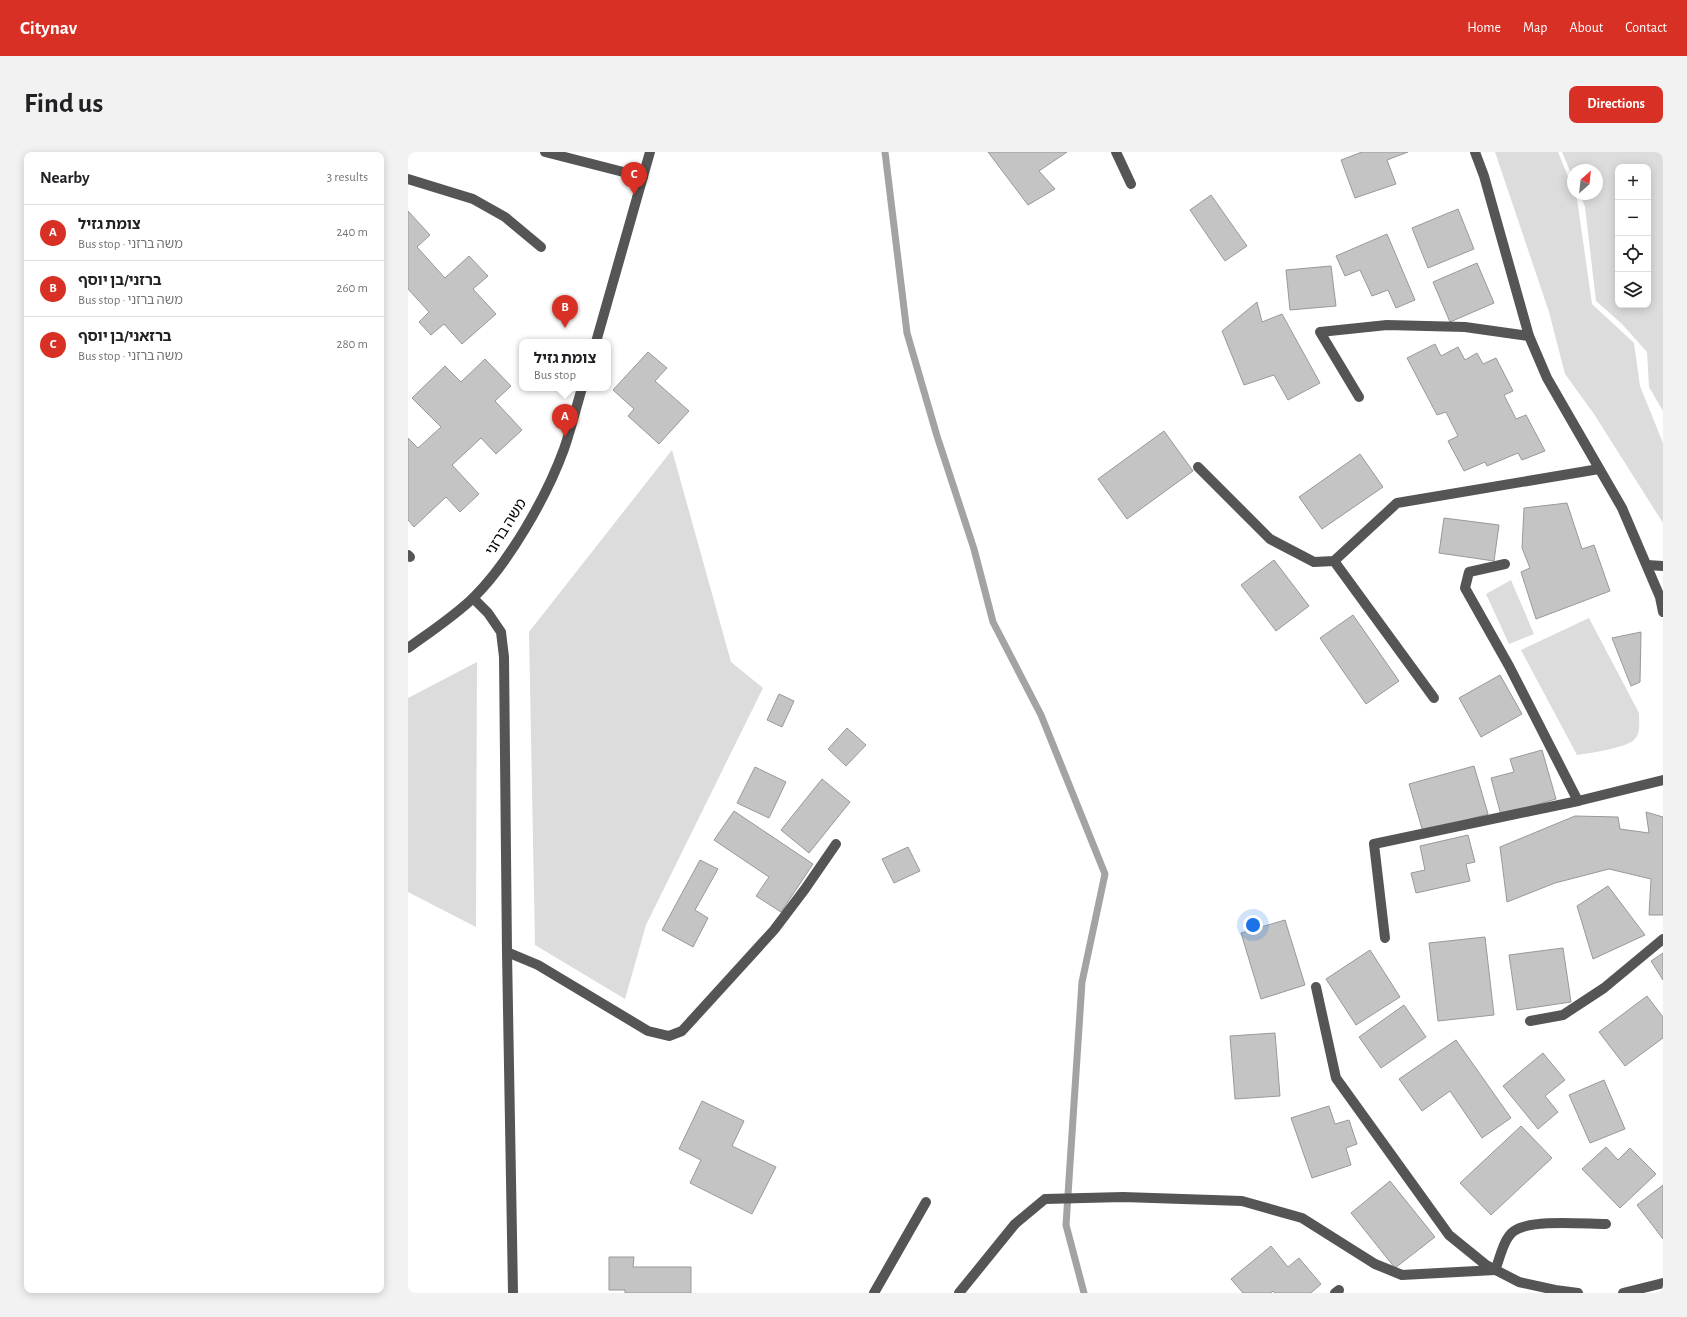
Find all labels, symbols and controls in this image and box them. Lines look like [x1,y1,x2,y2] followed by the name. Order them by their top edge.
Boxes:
[20,19,77,38] text: Citynav
[1467,21,1501,35] text: Home
[1523,21,1547,35] text: Map
[1569,21,1603,35] text: About
[1625,21,1667,35] text: Contact
[1569,86,1663,123] button: Directions
[24,90,103,118] text: Find us
[621,162,647,195] pin: C
[1567,164,1603,200] north arrow
[1615,164,1651,308] map controls
[1615,164,1651,200] button: +
[40,169,90,186] text: Nearby
[327,171,368,184] text: 3 results
[1615,200,1651,236] button: −
[78,217,141,232] text: צומת גזיל
[49,226,57,239] text: A
[336,226,368,239] text: 240 m
[1615,236,1651,272] button: locate
[78,238,183,251] text: Bus stop · משה ברזני
[1615,272,1651,308] button: layers
[78,273,162,288] text: ברזני/בן יוסף
[49,282,57,295] text: B
[337,282,368,295] text: 260 m
[78,294,183,307] text: Bus stop · משה ברזני
[552,295,578,328] pin: B
[78,329,172,344] text: ברזאני/בן יוסף
[50,338,56,351] text: C
[337,338,368,351] text: 280 m
[519,339,611,391] popup
[78,350,183,363] text: Bus stop · משה ברזני
[534,351,596,366] text: צומת גזיל
[534,369,576,382] text: Bus stop
[552,404,578,437] pin: A
[483,496,529,558] street label: משה ברזני
[1243,915,1263,935] your location

